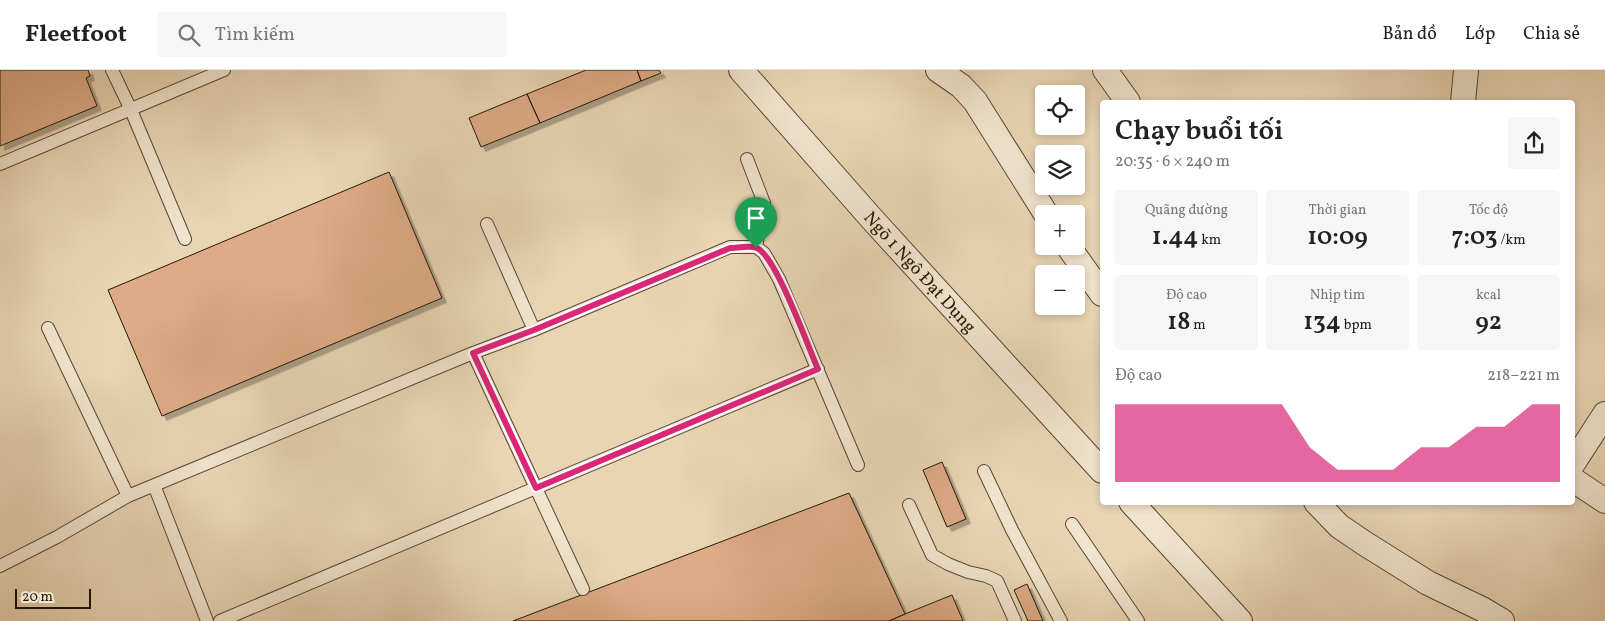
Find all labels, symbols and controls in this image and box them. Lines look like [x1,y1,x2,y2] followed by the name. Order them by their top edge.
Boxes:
[157,12,507,57] search box
[25,18,127,52] text: Fleetfoot
[175,21,203,49] icon: search
[215,22,295,48] text: Tìm kiếm
[1383,22,1437,47] text: Bản đồ
[1465,22,1495,47] text: Lớp
[1523,22,1580,47] text: Chia sẻ
[1035,85,1085,315] map controls
[1035,85,1085,135] button: locate
[1115,112,1283,151] text: Chạy buổi tối
[1508,117,1560,169] button: share
[1035,145,1085,195] button: layers
[1115,151,1230,173] text: 20:35 · 6 × 240 m
[735,197,777,248] pin
[1145,201,1228,220] text: Quãng đường
[1309,201,1366,220] text: Thời gian
[1469,201,1508,220] text: Tốc độ
[742,204,770,232] icon: arrive
[1035,205,1085,255] button: +
[857,207,981,339] street label: Ngõ 1 Ngô Đạt Dụng
[1152,220,1198,255] text: 1.44
[1307,220,1368,255] text: 10:09
[1451,220,1498,255] text: 7:03
[1198,231,1221,250] text: km
[1498,231,1526,250] text: /km
[1035,265,1085,315] button: −
[1166,286,1207,305] text: Độ cao
[1310,286,1365,305] text: Nhịp tim
[1476,286,1501,305] text: kcal
[1167,305,1190,340] text: 18
[1303,305,1341,340] text: 134
[1475,305,1502,340] text: 92
[1190,316,1206,335] text: m
[1341,316,1372,335] text: bpm
[1115,365,1162,387] text: Độ cao
[1487,365,1560,387] text: 218–221 m
[15,586,91,609] scale bar
[22,588,53,607] text: 20 m

